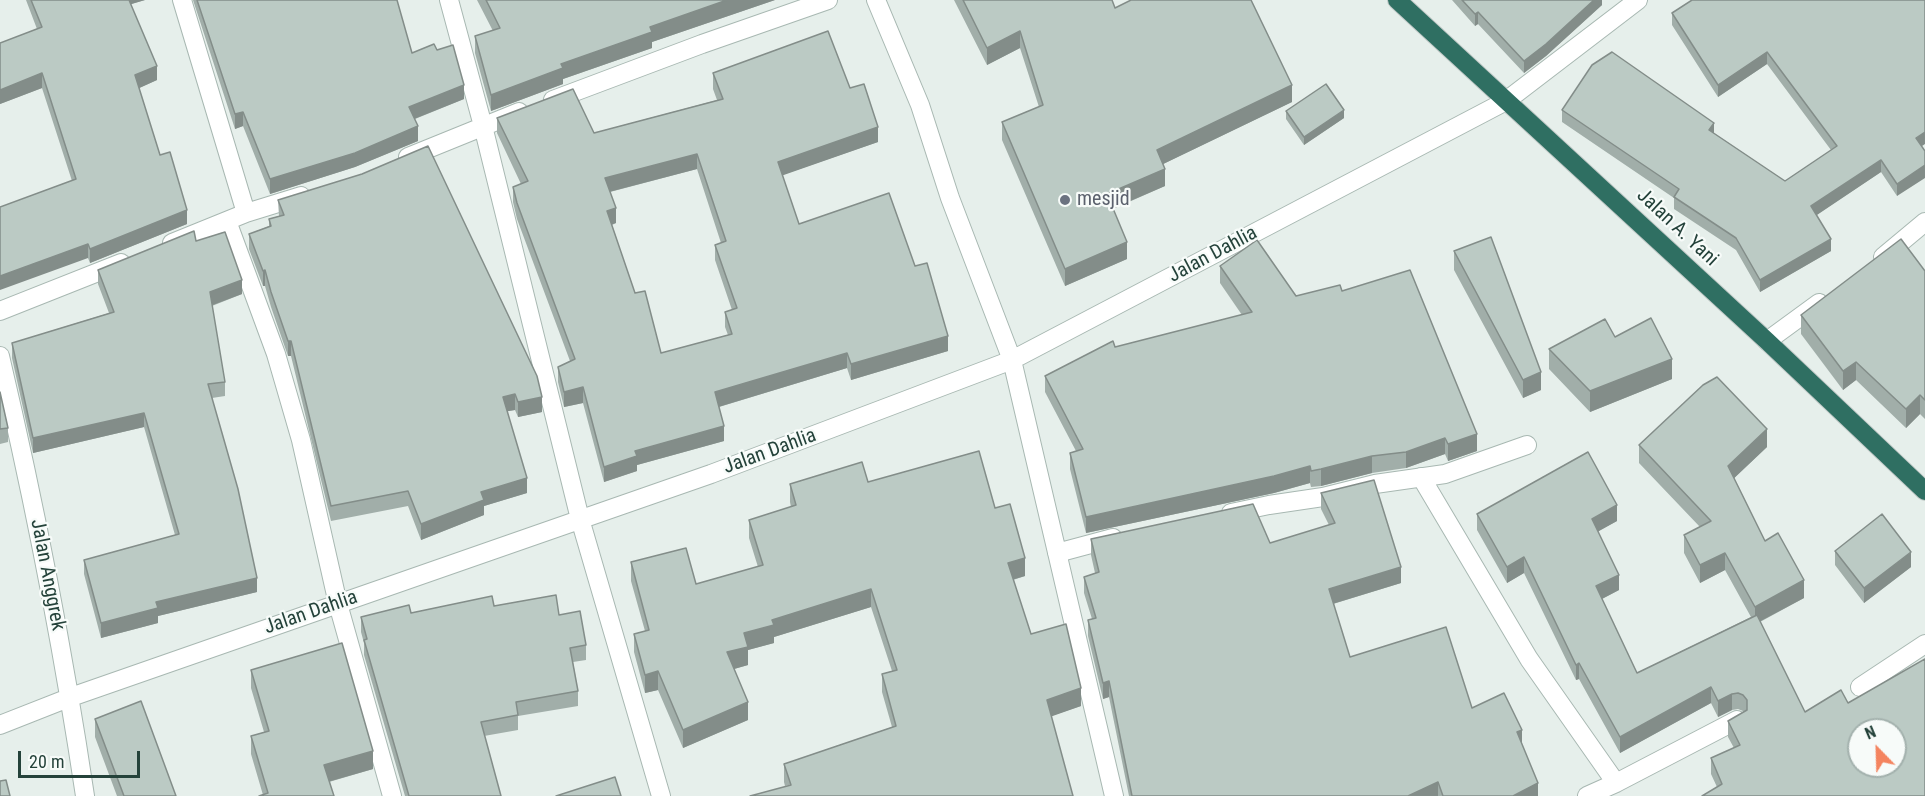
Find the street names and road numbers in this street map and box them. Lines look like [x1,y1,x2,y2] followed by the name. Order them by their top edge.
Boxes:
[1631,184,1723,272] street label: Jalan A. Yani
[1164,222,1262,288] street label: Jalan Dahlia
[720,424,820,480] street label: Jalan Dahlia
[24,517,70,633] street label: Jalan Anggrek
[261,586,361,640] street label: Jalan Dahlia

